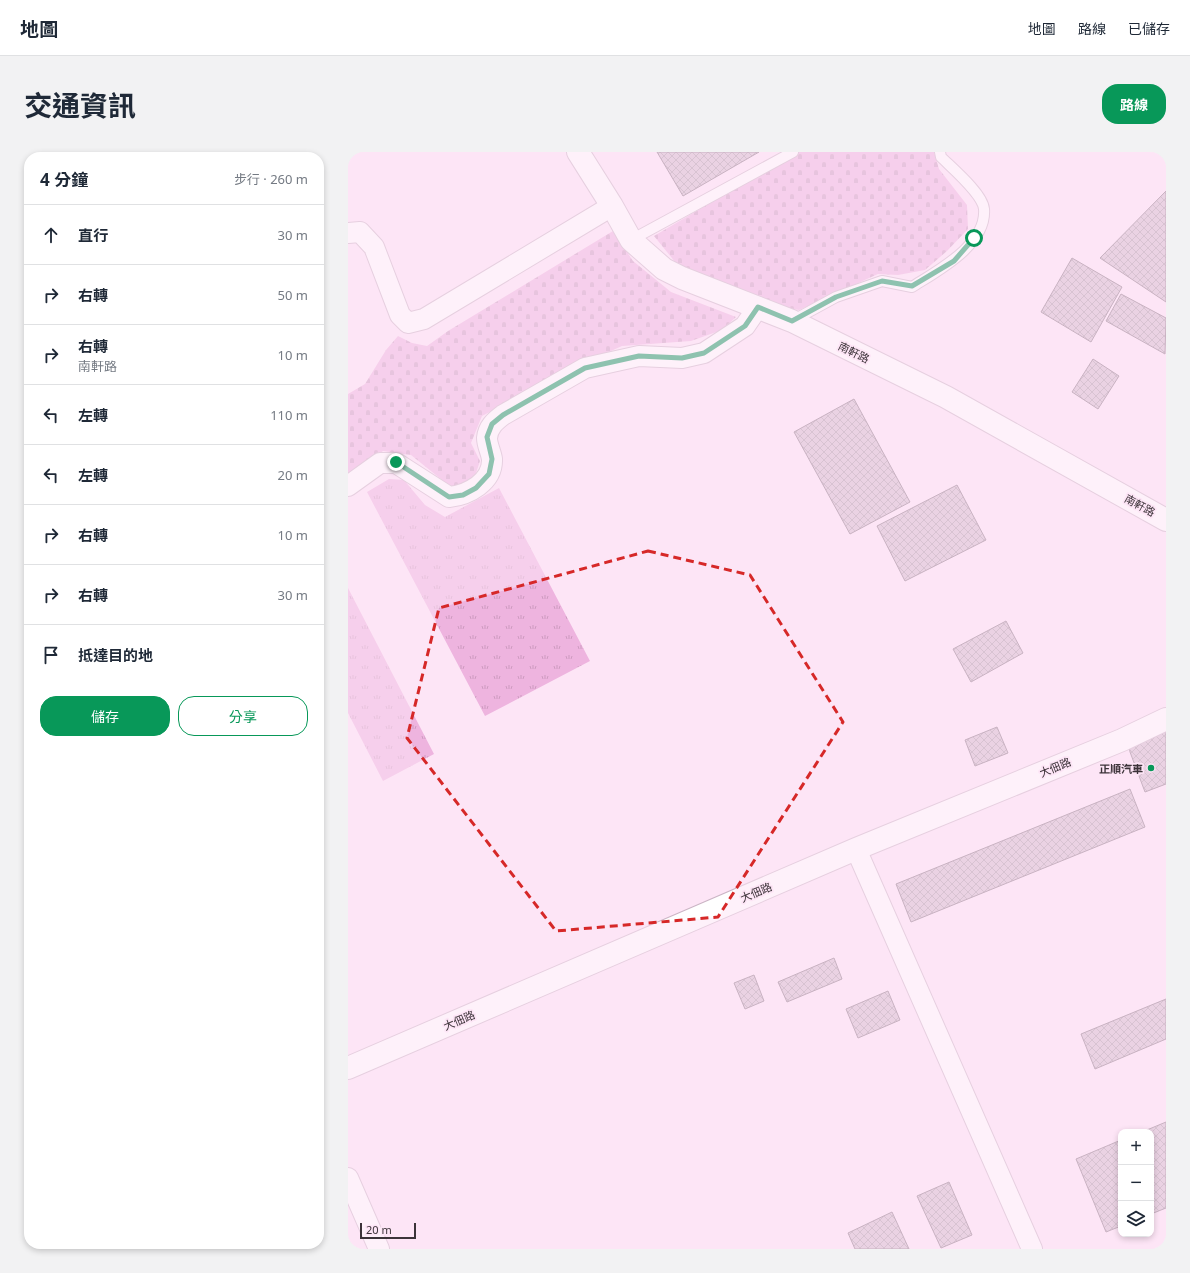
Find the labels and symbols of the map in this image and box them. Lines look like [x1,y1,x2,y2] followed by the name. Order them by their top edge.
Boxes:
[965,229,983,247] route start
[836,338,872,366] street label: 南軒路
[387,453,405,471] route end
[1122,490,1158,520] street label: 南軒路
[1037,754,1073,780] street label: 大佃路
[1099,761,1143,776] place label: 正順汽車
[1146,763,1156,773] marker: 正順汽車
[738,879,774,905] street label: 大佃路
[441,1007,477,1033] street label: 大佃路
[360,1221,416,1240] scale bar

